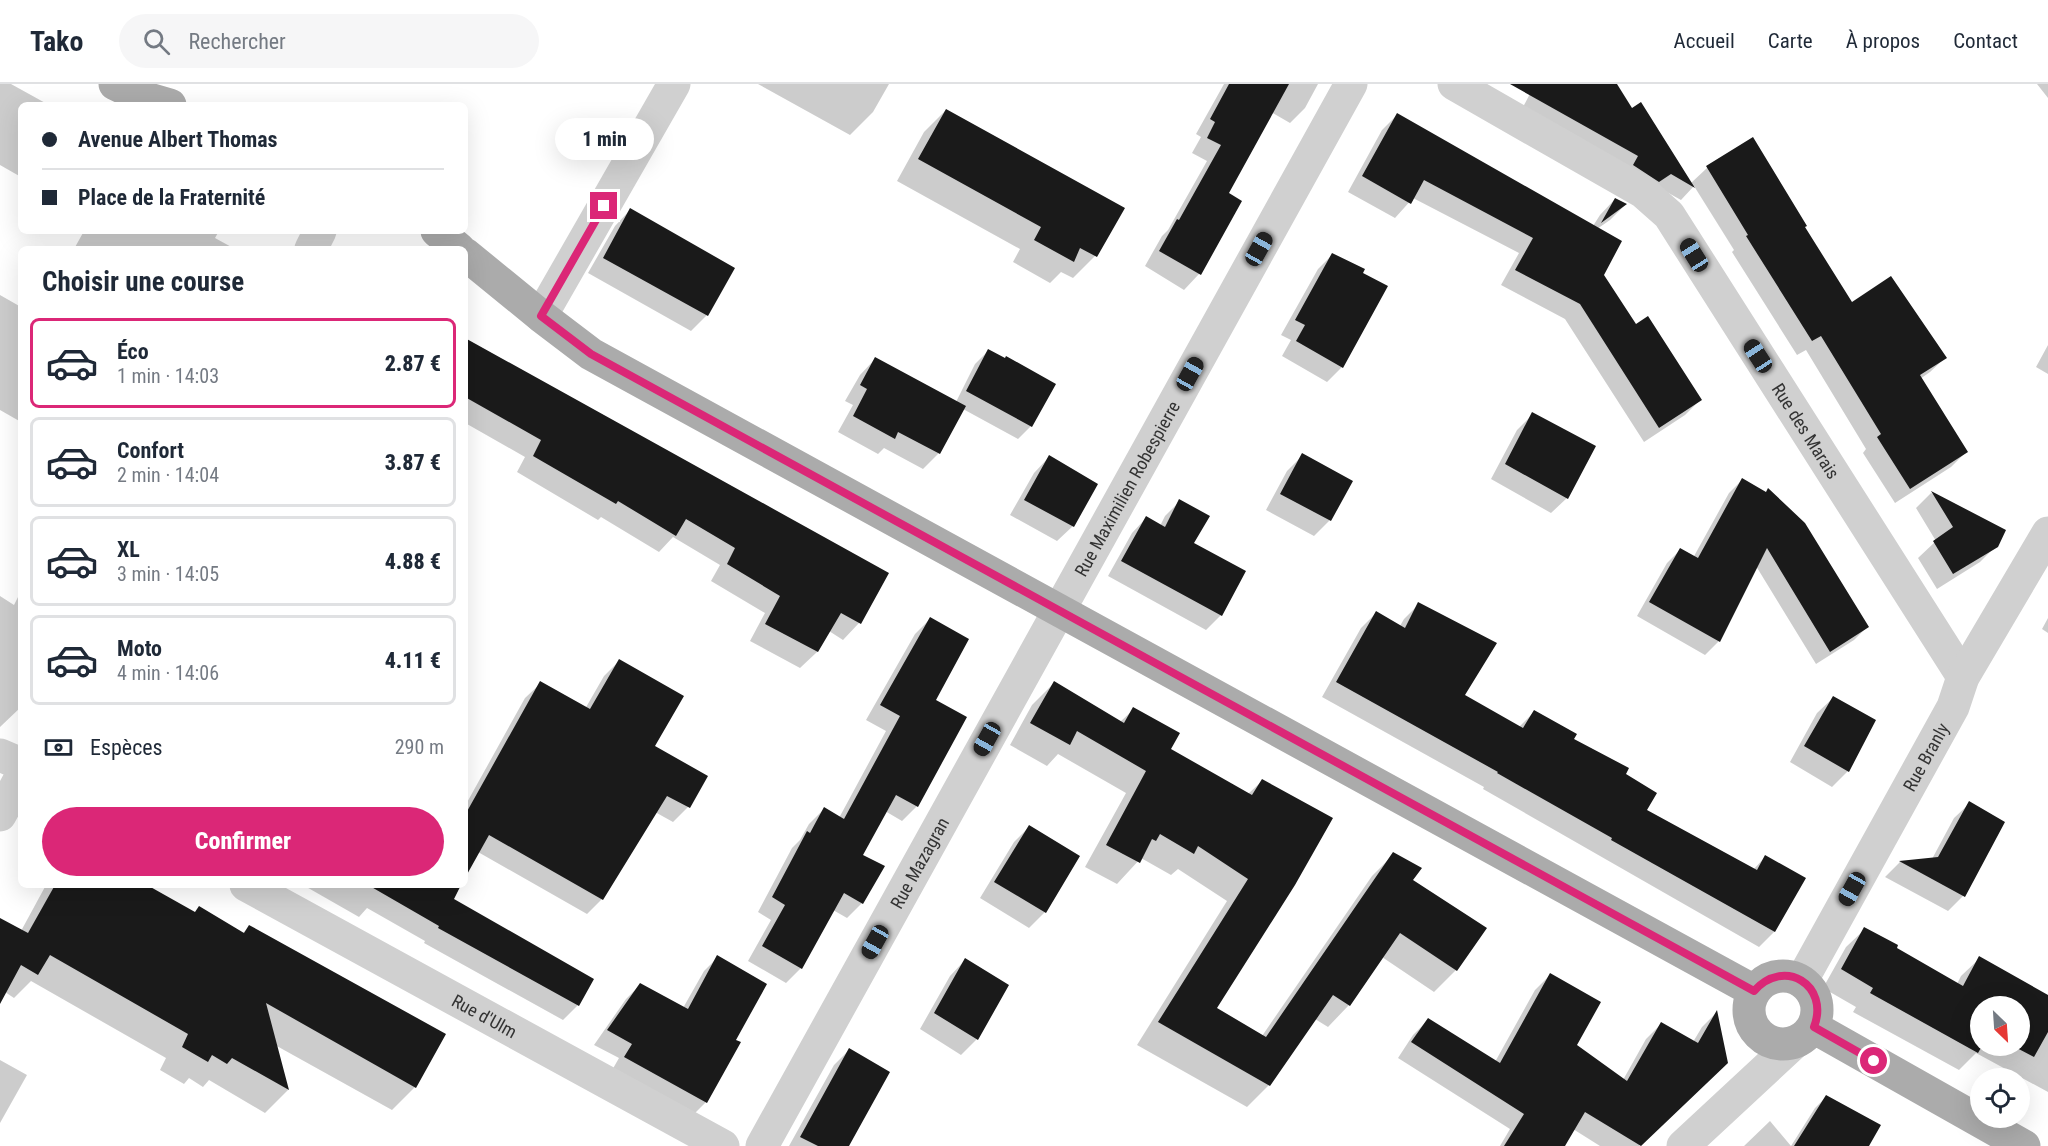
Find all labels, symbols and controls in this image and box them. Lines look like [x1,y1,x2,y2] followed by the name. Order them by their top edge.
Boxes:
[119,14,539,68] search box
[30,25,83,58] text: Tako
[140,25,173,58] icon: search
[188,29,286,54] text: Rechercher
[1674,29,1735,53] text: Accueil
[1768,29,1813,53] text: Carte
[1846,29,1920,53] text: À propos
[1953,29,2018,53] text: Contact
[554,119,654,161] callout: 1 min
[78,127,278,152] text: Avenue Albert Thomas
[582,127,627,151] text: 1 min
[78,185,265,210] text: Place de la Fraternité
[590,192,617,219] route end
[1242,229,1276,269] car
[1677,235,1711,275] car
[42,266,244,298] text: Choisir une course
[45,336,99,390] icon: car
[1741,336,1775,376] car
[117,339,149,364] text: Éco
[385,351,441,376] text: 2.87 €
[1173,354,1207,394] car
[117,364,219,388] text: 1 min · 14:03
[1768,379,1844,482] street label: Rue des Marais
[1070,397,1184,580] street label: Rue Maximilien Robespierre
[45,435,99,489] icon: car
[117,438,184,463] text: Confort
[385,450,441,475] text: 3.87 €
[117,463,219,487] text: 2 min · 14:04
[45,534,99,588] icon: car
[117,537,140,562] text: XL
[385,549,441,574] text: 4.88 €
[117,562,219,586] text: 3 min · 14:05
[45,633,99,687] icon: car
[117,636,162,661] text: Moto
[385,648,441,673] text: 4.11 €
[117,661,219,685] text: 4 min · 14:06
[970,719,1004,759] car
[1898,719,1953,795] street label: Rue Branly
[42,731,75,764] icon: cash
[90,735,163,760] text: Espèces
[395,735,444,759] text: 290 m
[42,807,444,876] button: Confirmer
[885,813,953,912] street label: Rue Mazagran
[1835,869,1869,909] car
[858,922,892,962] car
[449,989,521,1042] street label: Rue d'Ulm
[1970,996,2030,1056] north arrow
[1970,996,2030,1128] map controls
[1860,1047,1887,1074] route start
[1970,1068,2030,1128] button: locate

